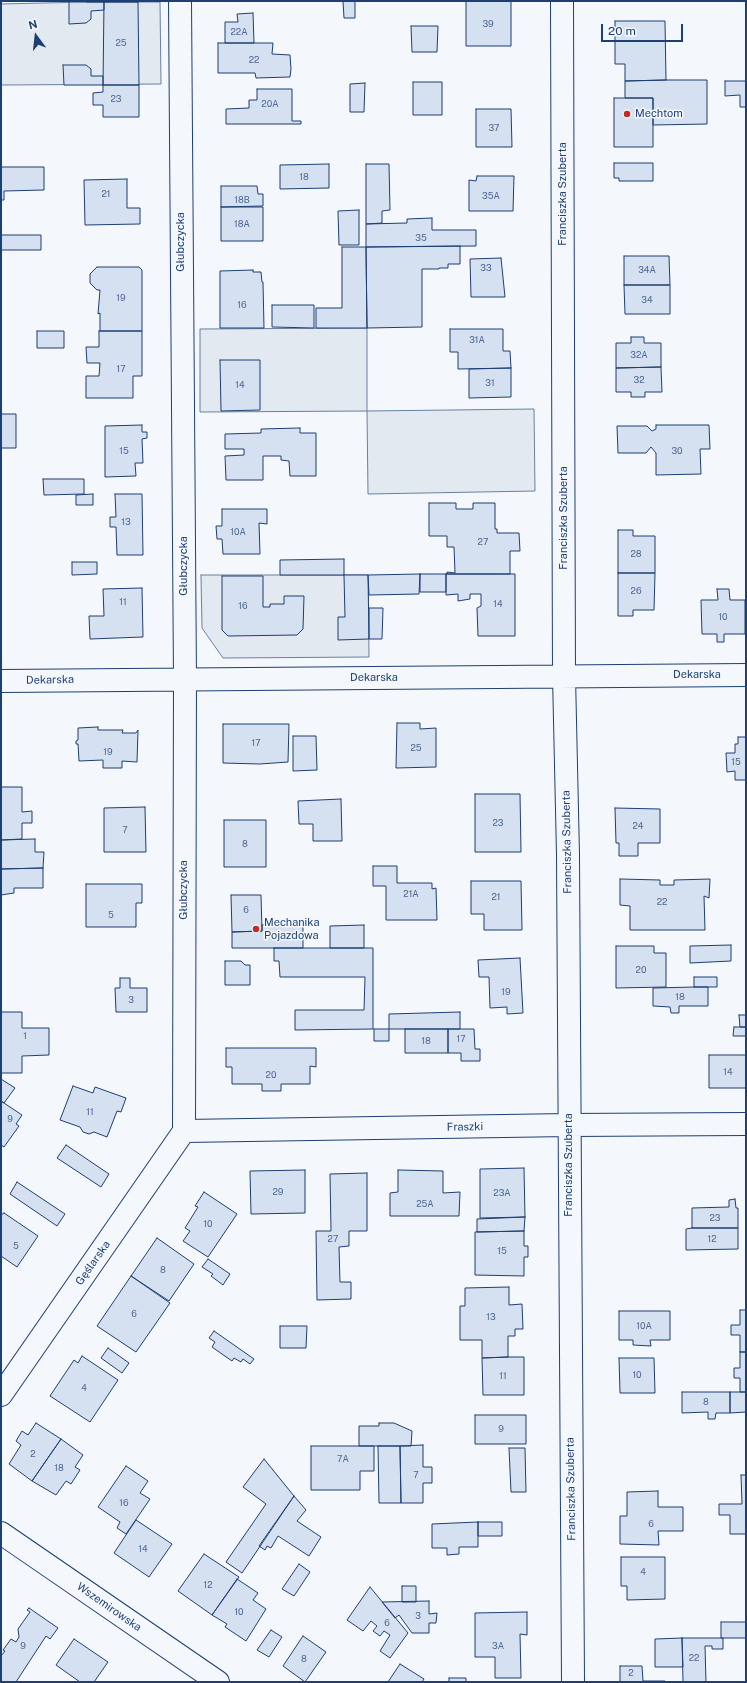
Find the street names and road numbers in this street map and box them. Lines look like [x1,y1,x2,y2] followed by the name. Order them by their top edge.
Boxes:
[556,142,570,246] street label: Franciszka Szuberta
[174,212,188,272] street label: Głubczycka
[557,466,571,570] street label: Franciszka Szuberta
[177,536,191,596] street label: Głubczycka
[673,668,721,682] street label: Dekarska
[350,671,398,685] street label: Dekarska
[26,673,74,687] street label: Dekarska
[559,790,575,894] street label: Franciszka Szuberta
[177,860,191,920] street label: Głubczycka
[562,1113,576,1217] street label: Franciszka Szuberta
[447,1120,483,1134] street label: Fraszki
[73,1238,113,1288] street label: Gęślarska
[563,1437,579,1541] street label: Franciszka Szuberta
[74,1580,144,1634] street label: Wszemirowska

